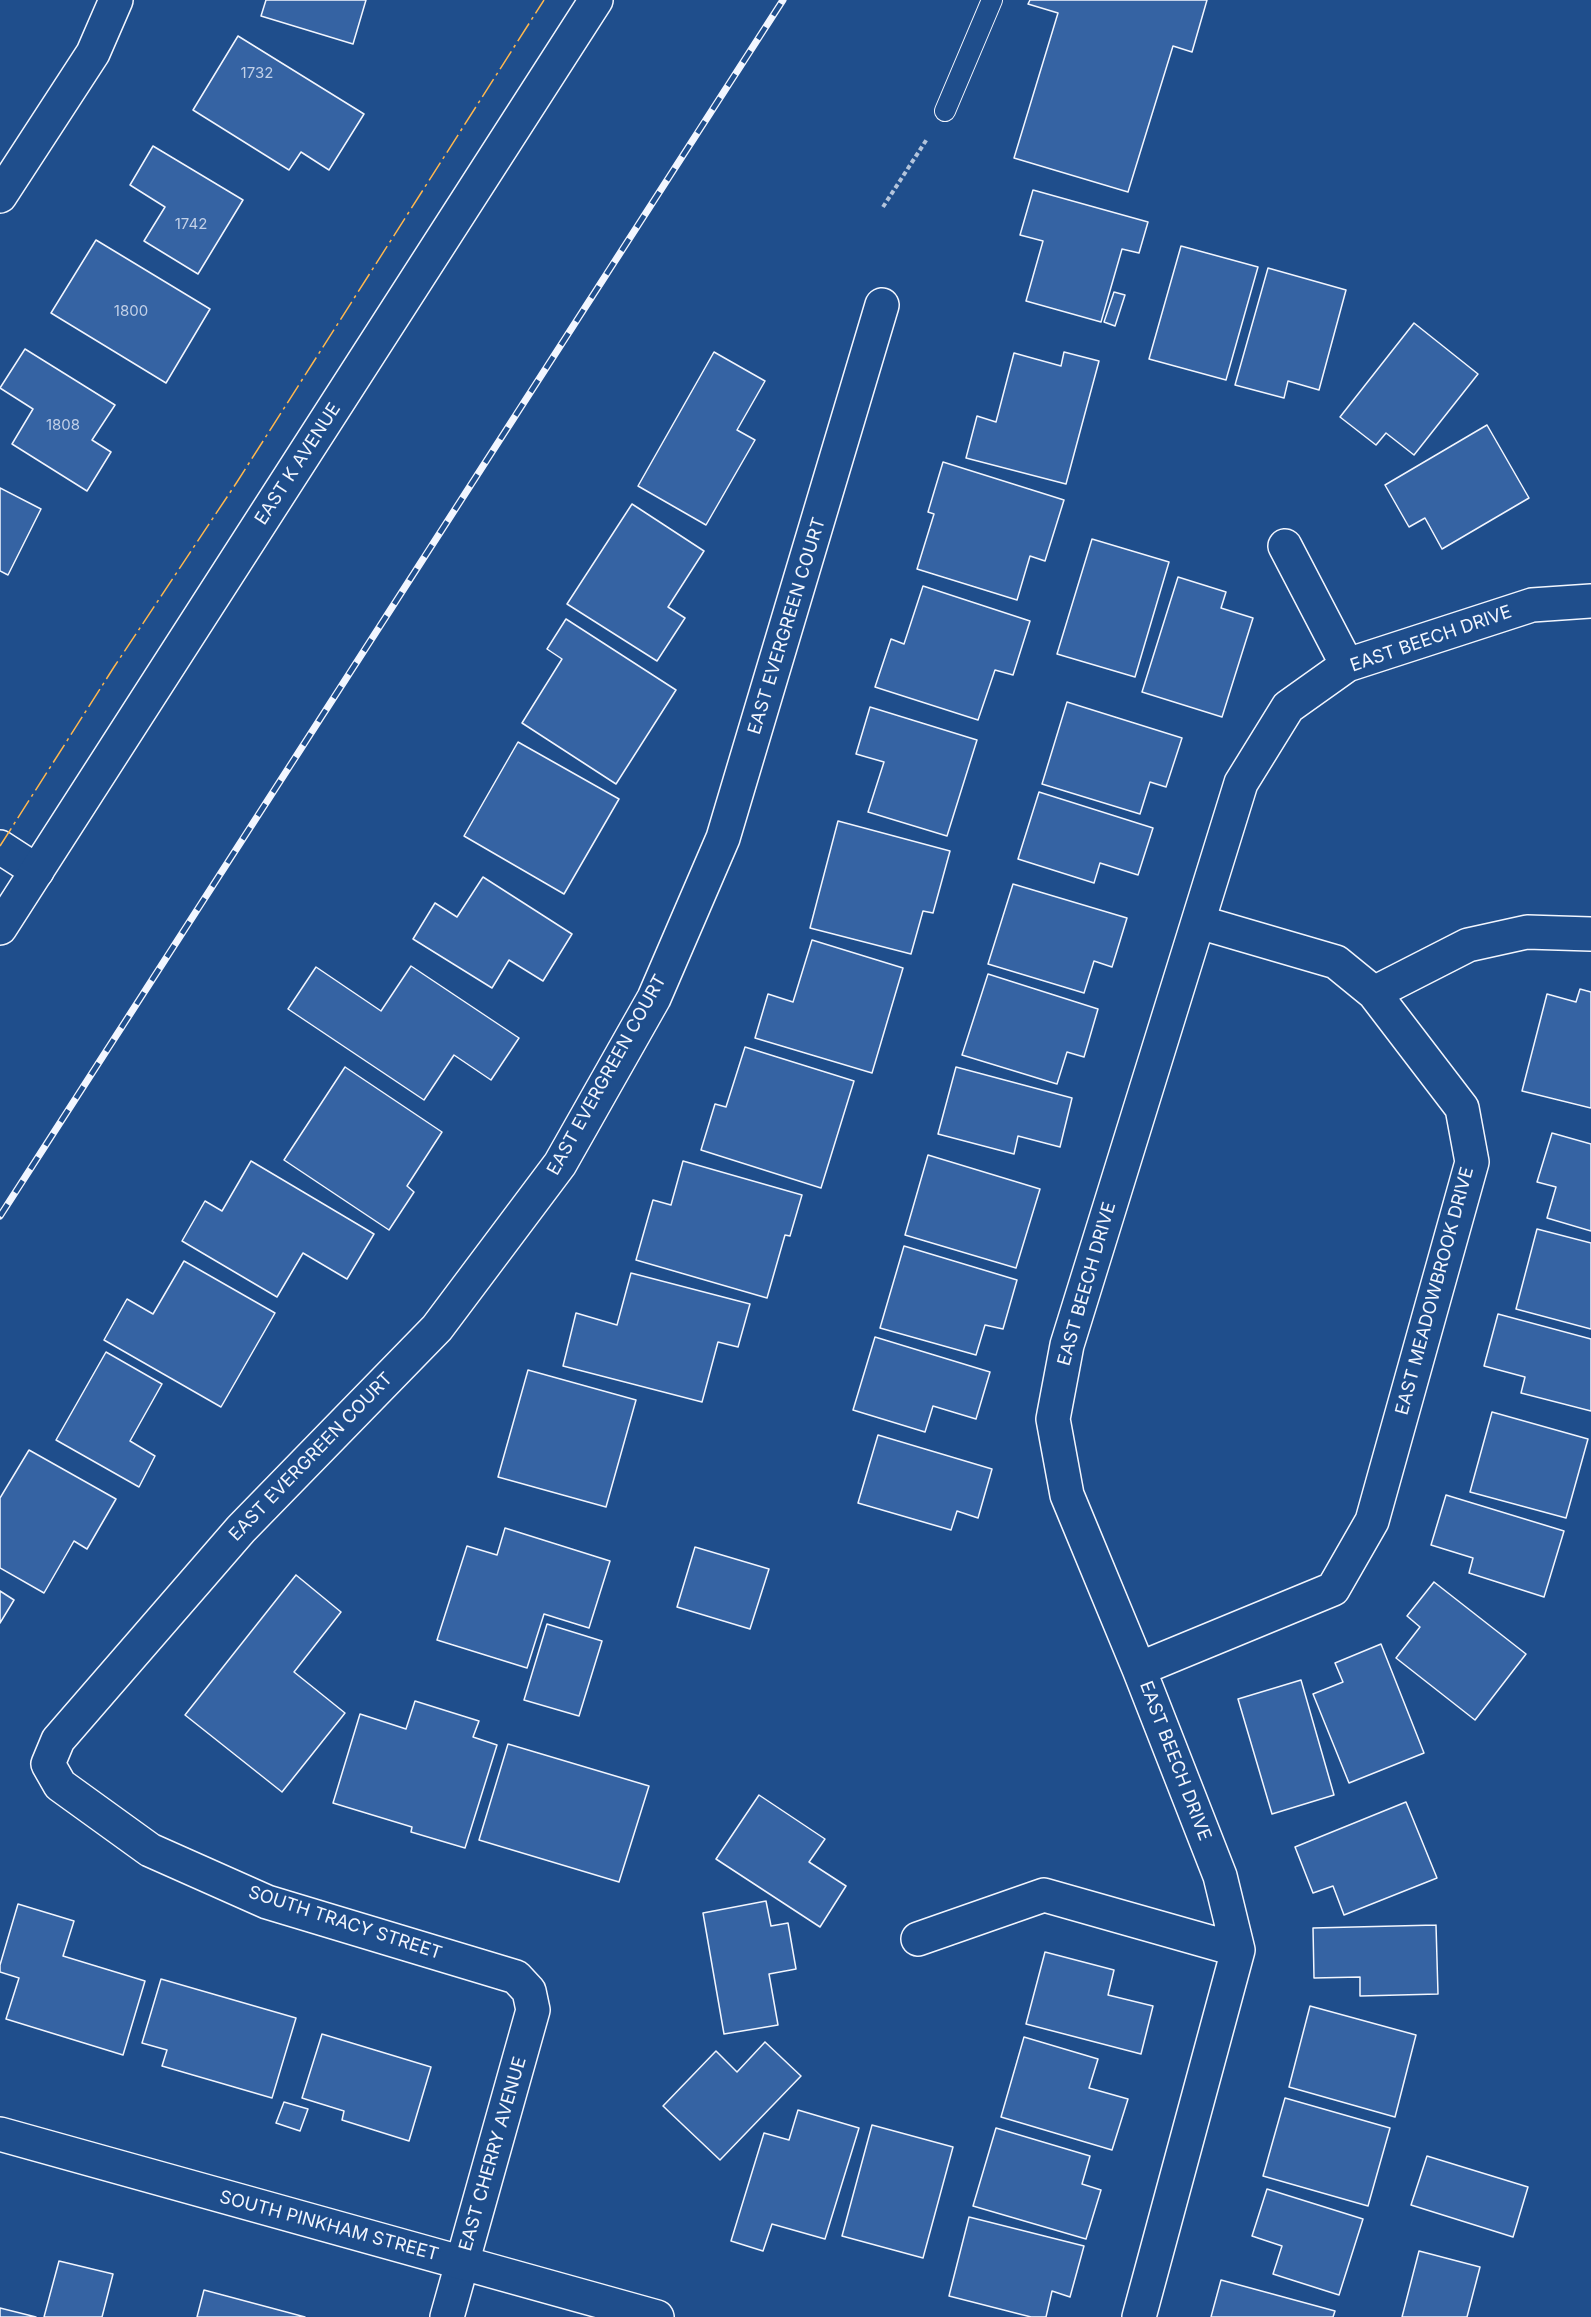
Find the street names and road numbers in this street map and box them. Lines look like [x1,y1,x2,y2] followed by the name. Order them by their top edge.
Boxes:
[251,399,345,529] street label: EAST K AVENUE
[744,515,830,737] street label: EAST EVERGREEN COURT
[1348,601,1514,677] street label: EAST BEECH DRIVE
[543,971,671,1179] street label: EAST EVERGREEN COURT
[1391,1164,1479,1418] street label: EAST MEADOWBROOK DRIVE
[1053,1200,1121,1368] street label: EAST BEECH DRIVE
[225,1368,397,1546] street label: EAST EVERGREEN COURT
[1135,1678,1215,1844] street label: EAST BEECH DRIVE
[246,1881,444,1965] street label: SOUTH TRACY STREET
[455,2054,531,2254] street label: EAST CHERRY AVENUE
[217,2186,441,2266] street label: SOUTH PINKHAM STREET

